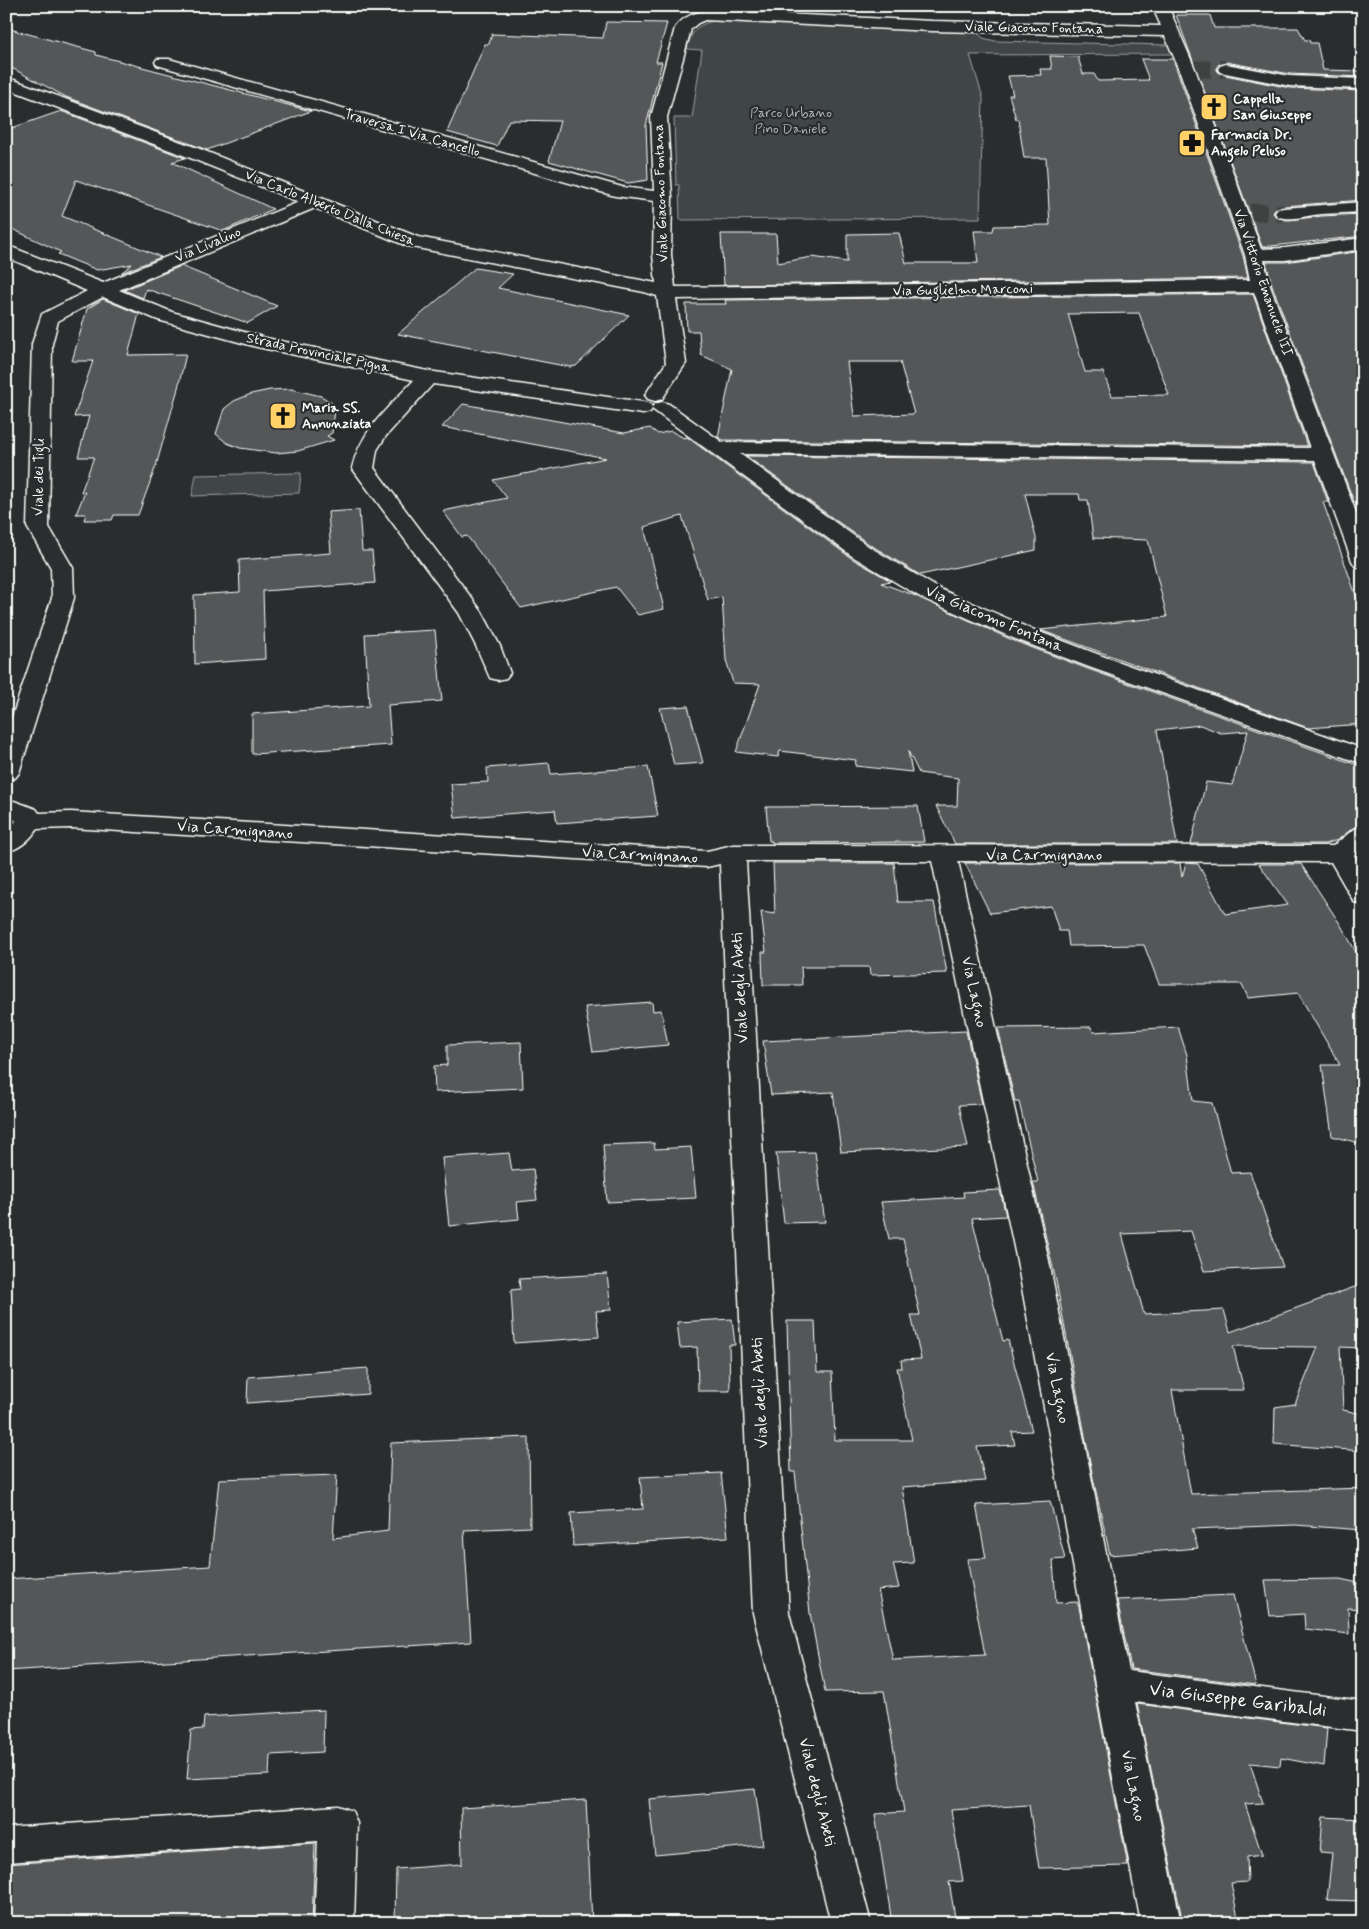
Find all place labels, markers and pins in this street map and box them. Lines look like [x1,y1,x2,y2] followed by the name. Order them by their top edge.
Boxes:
[1233,90,1312,124] place label: Cappella San Giuseppe
[1199,92,1229,122] church icon: Cappella San Giuseppe
[1211,126,1292,163] place label: Farmacia Dr. Angelo Peluso
[1177,128,1207,158] pharmacy icon: Farmacia Dr. Angelo Peluso
[302,399,372,433] place label: Maria SS. Annunziata
[268,401,298,431] church icon: Maria SS. Annunziata

